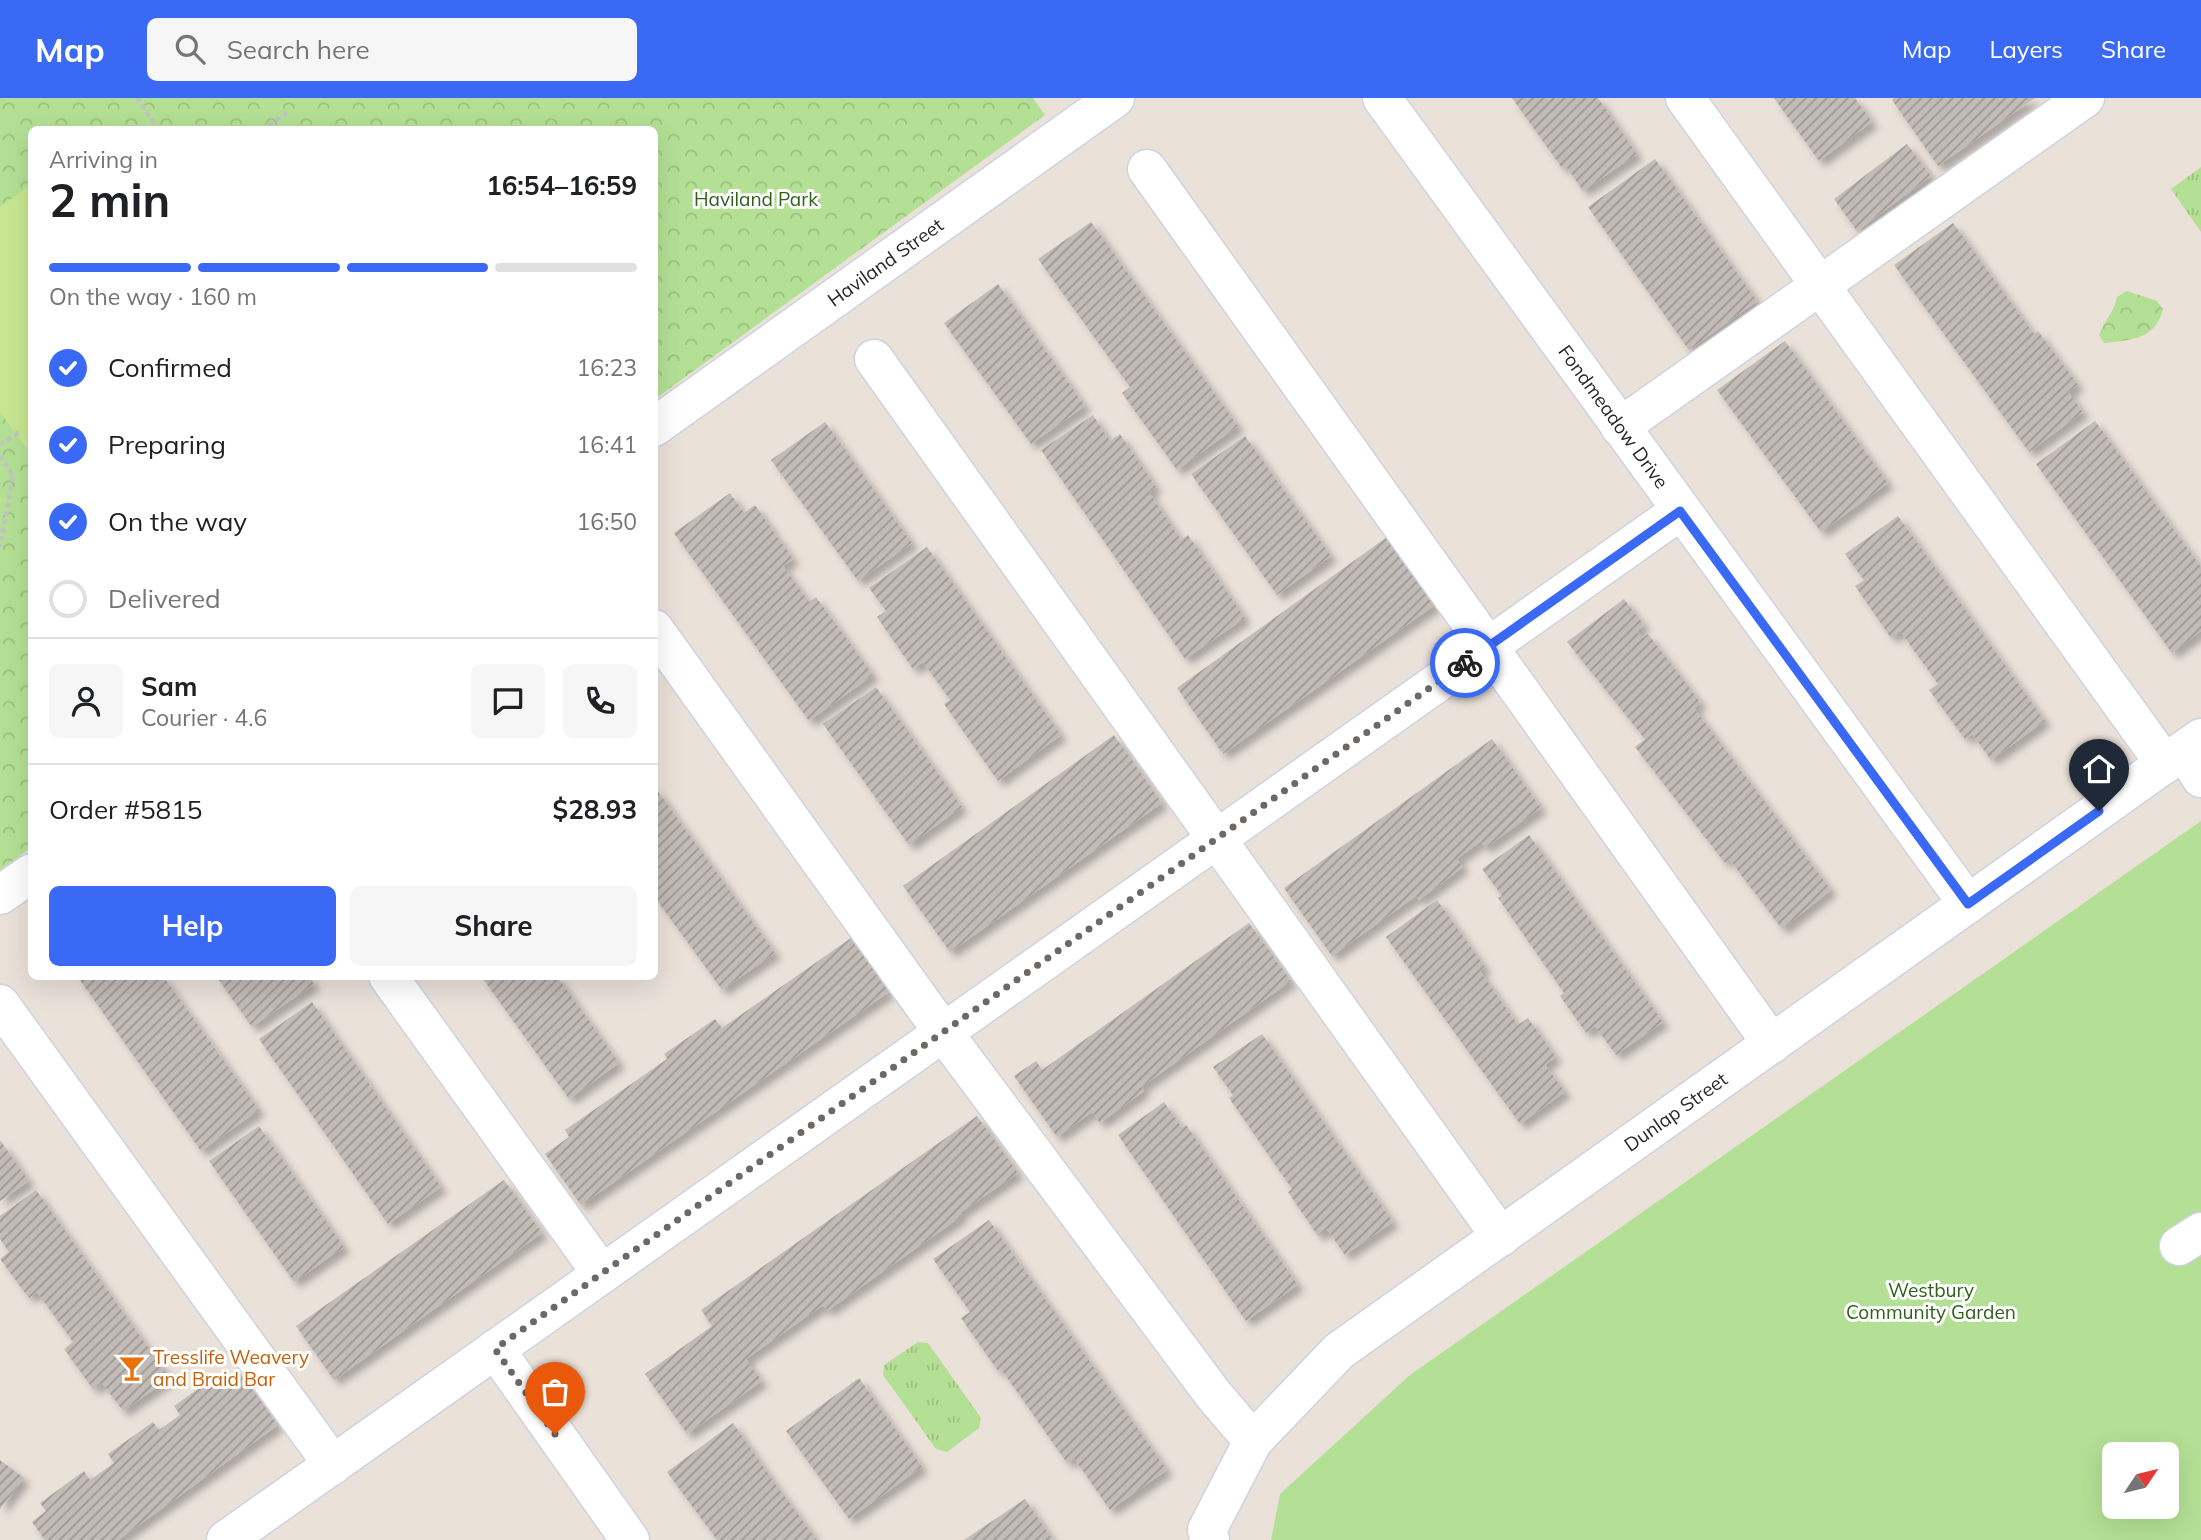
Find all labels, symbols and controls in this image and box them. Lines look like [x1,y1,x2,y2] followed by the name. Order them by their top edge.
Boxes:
[147,18,637,81] search box
[35,29,105,70] text: Map
[171,30,209,68] icon: search
[227,33,370,66] text: Search here
[1902,34,1951,64] text: Map
[1989,34,2063,64] text: Layers
[2101,34,2166,64] text: Share
[49,145,158,174] text: Arriving in
[486,169,637,202] text: 16:54–16:59
[49,171,170,229] text: 2 min
[694,187,818,211] park label: Haviland Park
[823,212,948,311] street label: Haviland Street
[49,282,257,311] text: On the way · 160 m
[1553,340,1674,493] street label: Fondmeadow Drive
[49,349,87,387] icon: check
[108,351,232,384] text: Confirmed
[577,353,637,382] text: 16:23
[49,426,87,464] icon: check
[108,428,226,461] text: Preparing
[577,430,637,459] text: 16:41
[49,503,87,541] icon: check
[108,505,247,538] text: On the way
[577,507,637,536] text: 16:50
[108,582,221,615] text: Delivered
[1430,628,1500,698] courier
[1446,644,1484,682] icon: bike
[49,664,123,738] button: person
[471,664,545,738] button: chat
[563,664,637,738] button: phone
[141,670,197,703] text: Sam
[141,703,267,732] text: Courier · 4.6
[2069,739,2129,811] pin
[2080,750,2118,788] icon: home
[49,793,202,826] text: Order #5815
[553,793,637,826] text: $28.93
[49,886,336,966] button: Help
[350,886,637,966] button: Share
[1619,1067,1732,1157] street label: Dunlap Street
[1846,1278,2016,1324] park label: Westbury Community Garden
[153,1345,309,1391] place label: Tresslife Weavery and Braid Bar
[117,1353,147,1383] bar icon: Tresslife Weavery and Braid Bar
[525,1362,585,1434] pin
[536,1373,574,1411] icon: bag
[2102,1442,2179,1519] north arrow
[2102,1442,2179,1519] map controls

